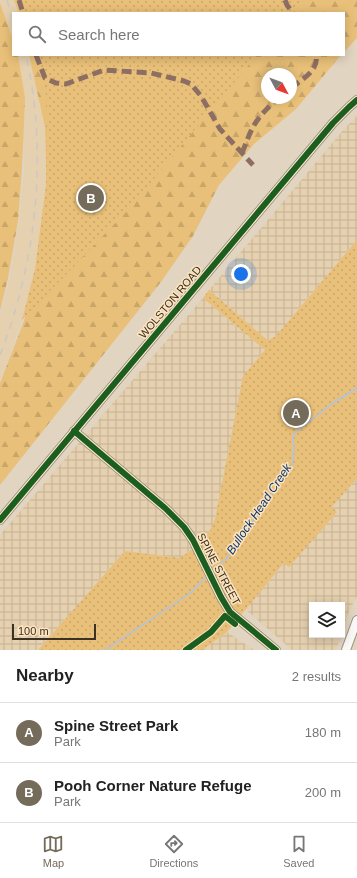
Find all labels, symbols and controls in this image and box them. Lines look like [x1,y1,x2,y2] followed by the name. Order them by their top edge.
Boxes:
[12,12,345,56] search box
[26,23,48,45] icon: search
[58,26,140,43] text: Search here
[261,68,297,104] north arrow
[78,183,104,213] pin: B
[136,264,204,340] street label: WOLSTON ROAD
[231,264,251,284] your location
[283,398,309,428] pin: A
[224,460,295,557] water label: Bullock Head Creek
[195,531,243,607] street label: SPINE STREET
[309,602,345,638] map controls
[309,602,345,638] button: layers
[12,622,96,641] scale bar
[18,625,49,637] text: 100 m
[16,666,74,685] text: Nearby
[292,669,341,684] text: 2 results
[54,717,178,734] text: Spine Street Park
[24,725,34,740] text: A
[305,725,341,740] text: 180 m
[54,734,81,749] text: Park
[54,777,252,794] text: Pooh Corner Nature Refuge
[24,785,34,800] text: B
[305,785,341,800] text: 200 m
[54,794,81,809] text: Park
[42,833,64,869] tab: Map
[149,833,198,869] tab: Directions
[283,833,314,869] tab: Saved

